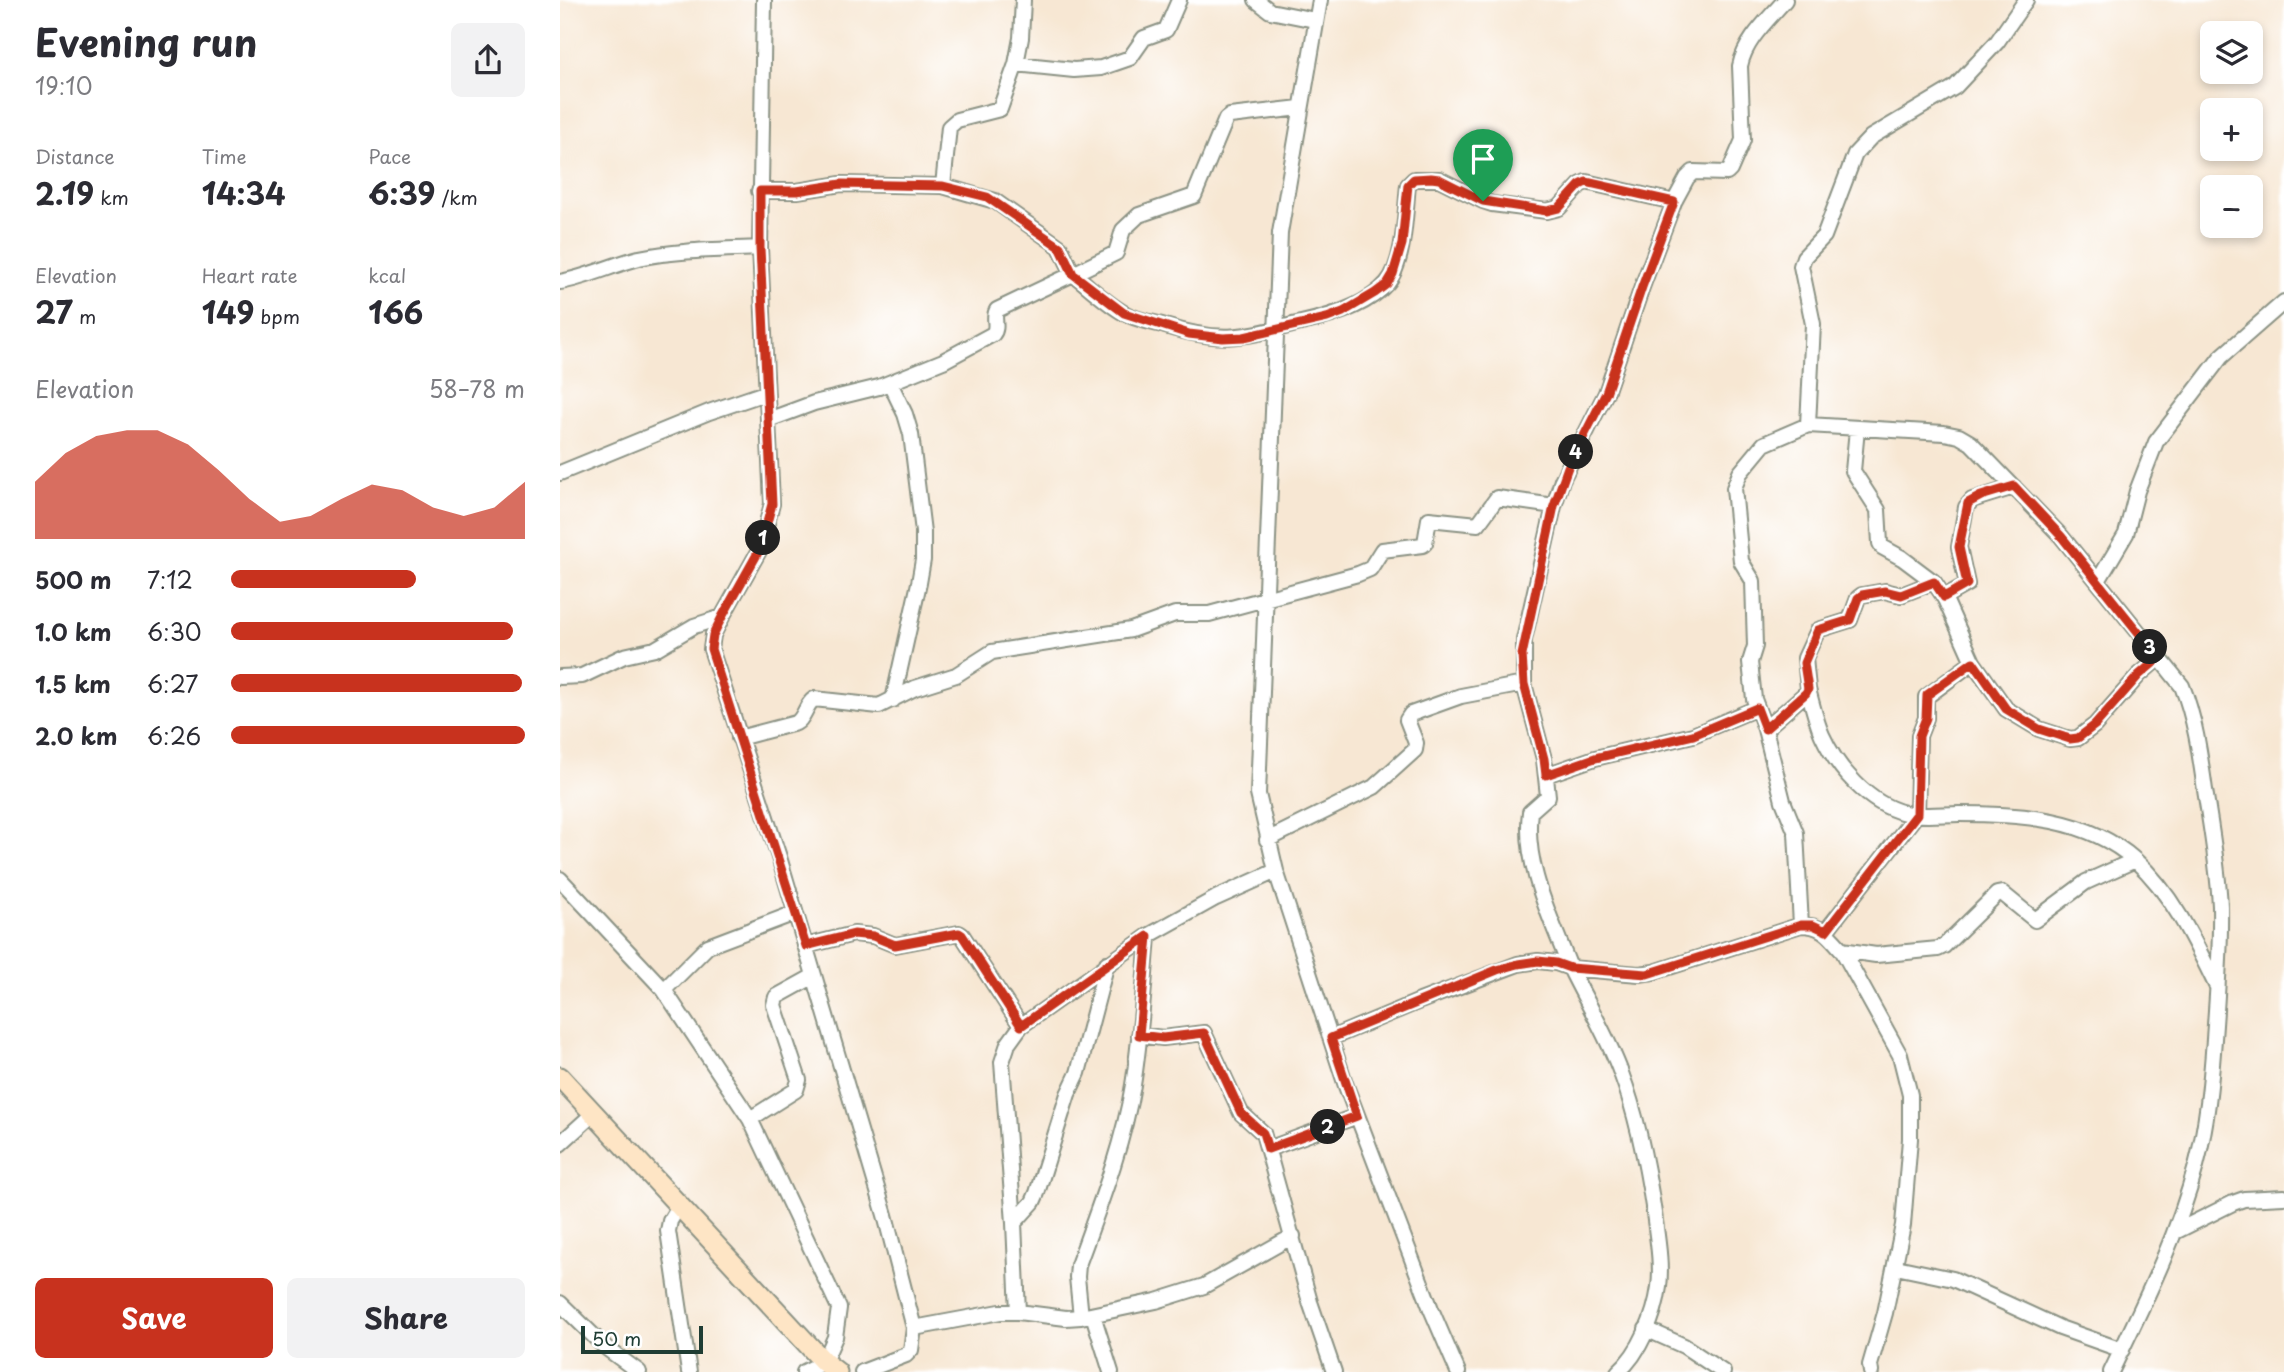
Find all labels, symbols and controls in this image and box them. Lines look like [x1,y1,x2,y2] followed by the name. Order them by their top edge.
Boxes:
[35,13,257,70] text: Evening run
[2200,21,2263,238] map controls
[2200,21,2263,84] button: layers
[451,23,525,97] button: share
[35,68,92,103] text: 19:10
[2200,98,2263,161] button: +
[1453,129,1513,201] pin
[1464,140,1502,178] icon: arrive
[35,142,115,170] text: Distance
[202,142,247,170] text: Time
[368,142,411,170] text: Pace
[35,170,94,215] text: 2.19
[202,170,286,215] text: 14:34
[368,170,435,215] text: 6:39
[2200,175,2263,238] button: −
[94,183,129,211] text: km
[435,183,478,211] text: /km
[35,261,117,289] text: Elevation
[202,261,298,289] text: Heart rate
[368,261,406,289] text: kcal
[35,289,73,334] text: 27
[202,289,254,334] text: 149
[368,289,423,334] text: 166
[73,302,96,330] text: m
[254,302,300,330] text: bpm
[35,371,134,406] text: Elevation
[429,371,525,406] text: 58–78 m
[1558,434,1594,470] pin: 4
[1569,437,1582,465] text: 4
[746,520,780,556] pin: 1
[758,523,767,551] text: 1
[35,562,112,597] text: 500 m
[147,562,193,597] text: 7:12
[35,614,112,649] text: 1.0 km
[147,614,202,649] text: 6:30
[2132,630,2168,664] pin: 3
[2143,632,2156,660] text: 3
[35,666,111,701] text: 1.5 km
[147,666,198,701] text: 6:27
[35,718,117,753] text: 2.0 km
[147,718,201,753] text: 6:26
[1310,1110,1346,1144] pin: 2
[1321,1112,1334,1140] text: 2
[35,1278,273,1358] button: Save
[287,1278,525,1358] button: Share
[581,1323,704,1355] scale bar
[592,1324,641,1352] text: 50 m

